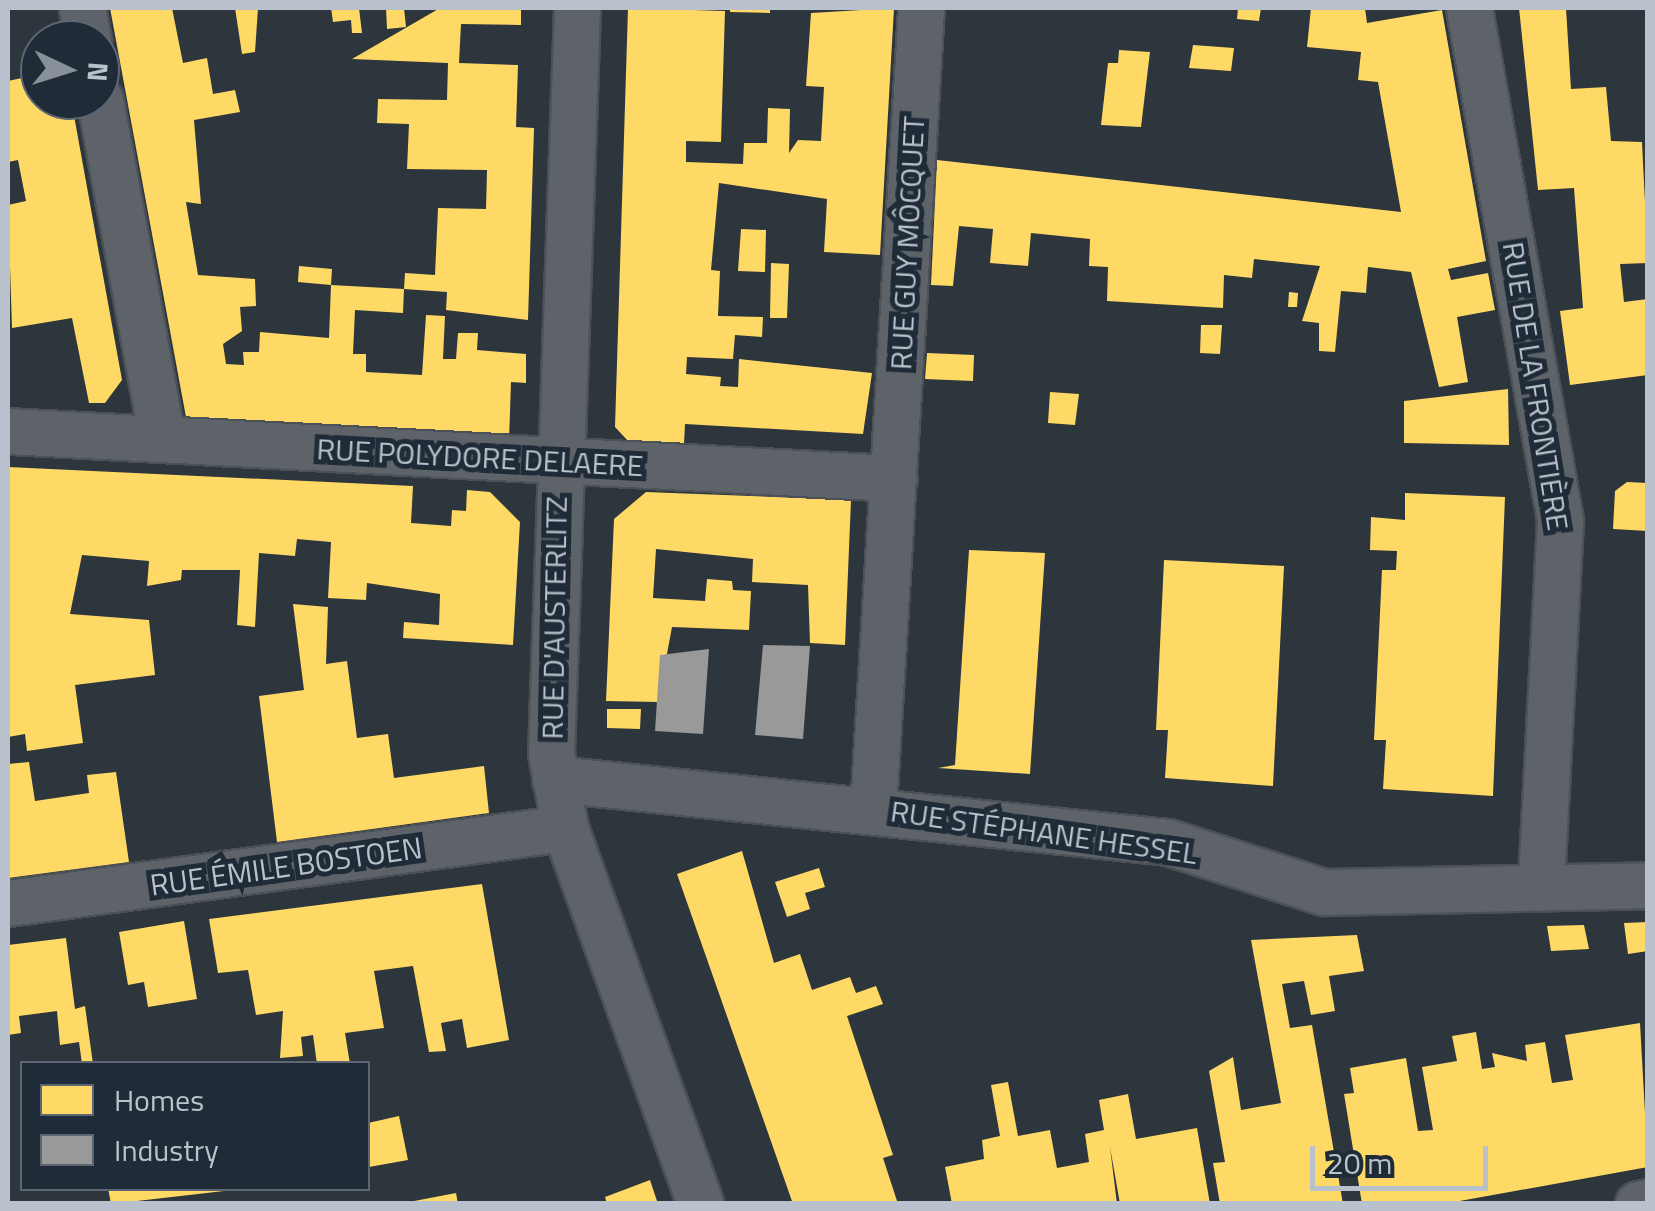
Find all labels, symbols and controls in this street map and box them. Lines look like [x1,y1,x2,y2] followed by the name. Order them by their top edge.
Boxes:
[20,20,120,120] north arrow
[76,61,121,83] text: N
[882,115,932,371] street label: RUE GUY MÔCQUET
[1495,239,1577,533] street label: RUE DE LA FRONTIÈRE
[316,430,644,484] street label: RUE POLYDORE DELAERE
[534,496,574,740] street label: RUE D'AUSTERLITZ
[888,793,1200,871] street label: RUE STÉPHANE HESSEL
[148,829,424,903] street label: RUE ÉMILE BOSTOEN
[20,1061,370,1191] legend
[114,1077,204,1123] text: Homes
[1315,1126,1492,1188] scale bar
[114,1127,219,1173] text: Industry
[1327,1140,1392,1186] text: 20 m

